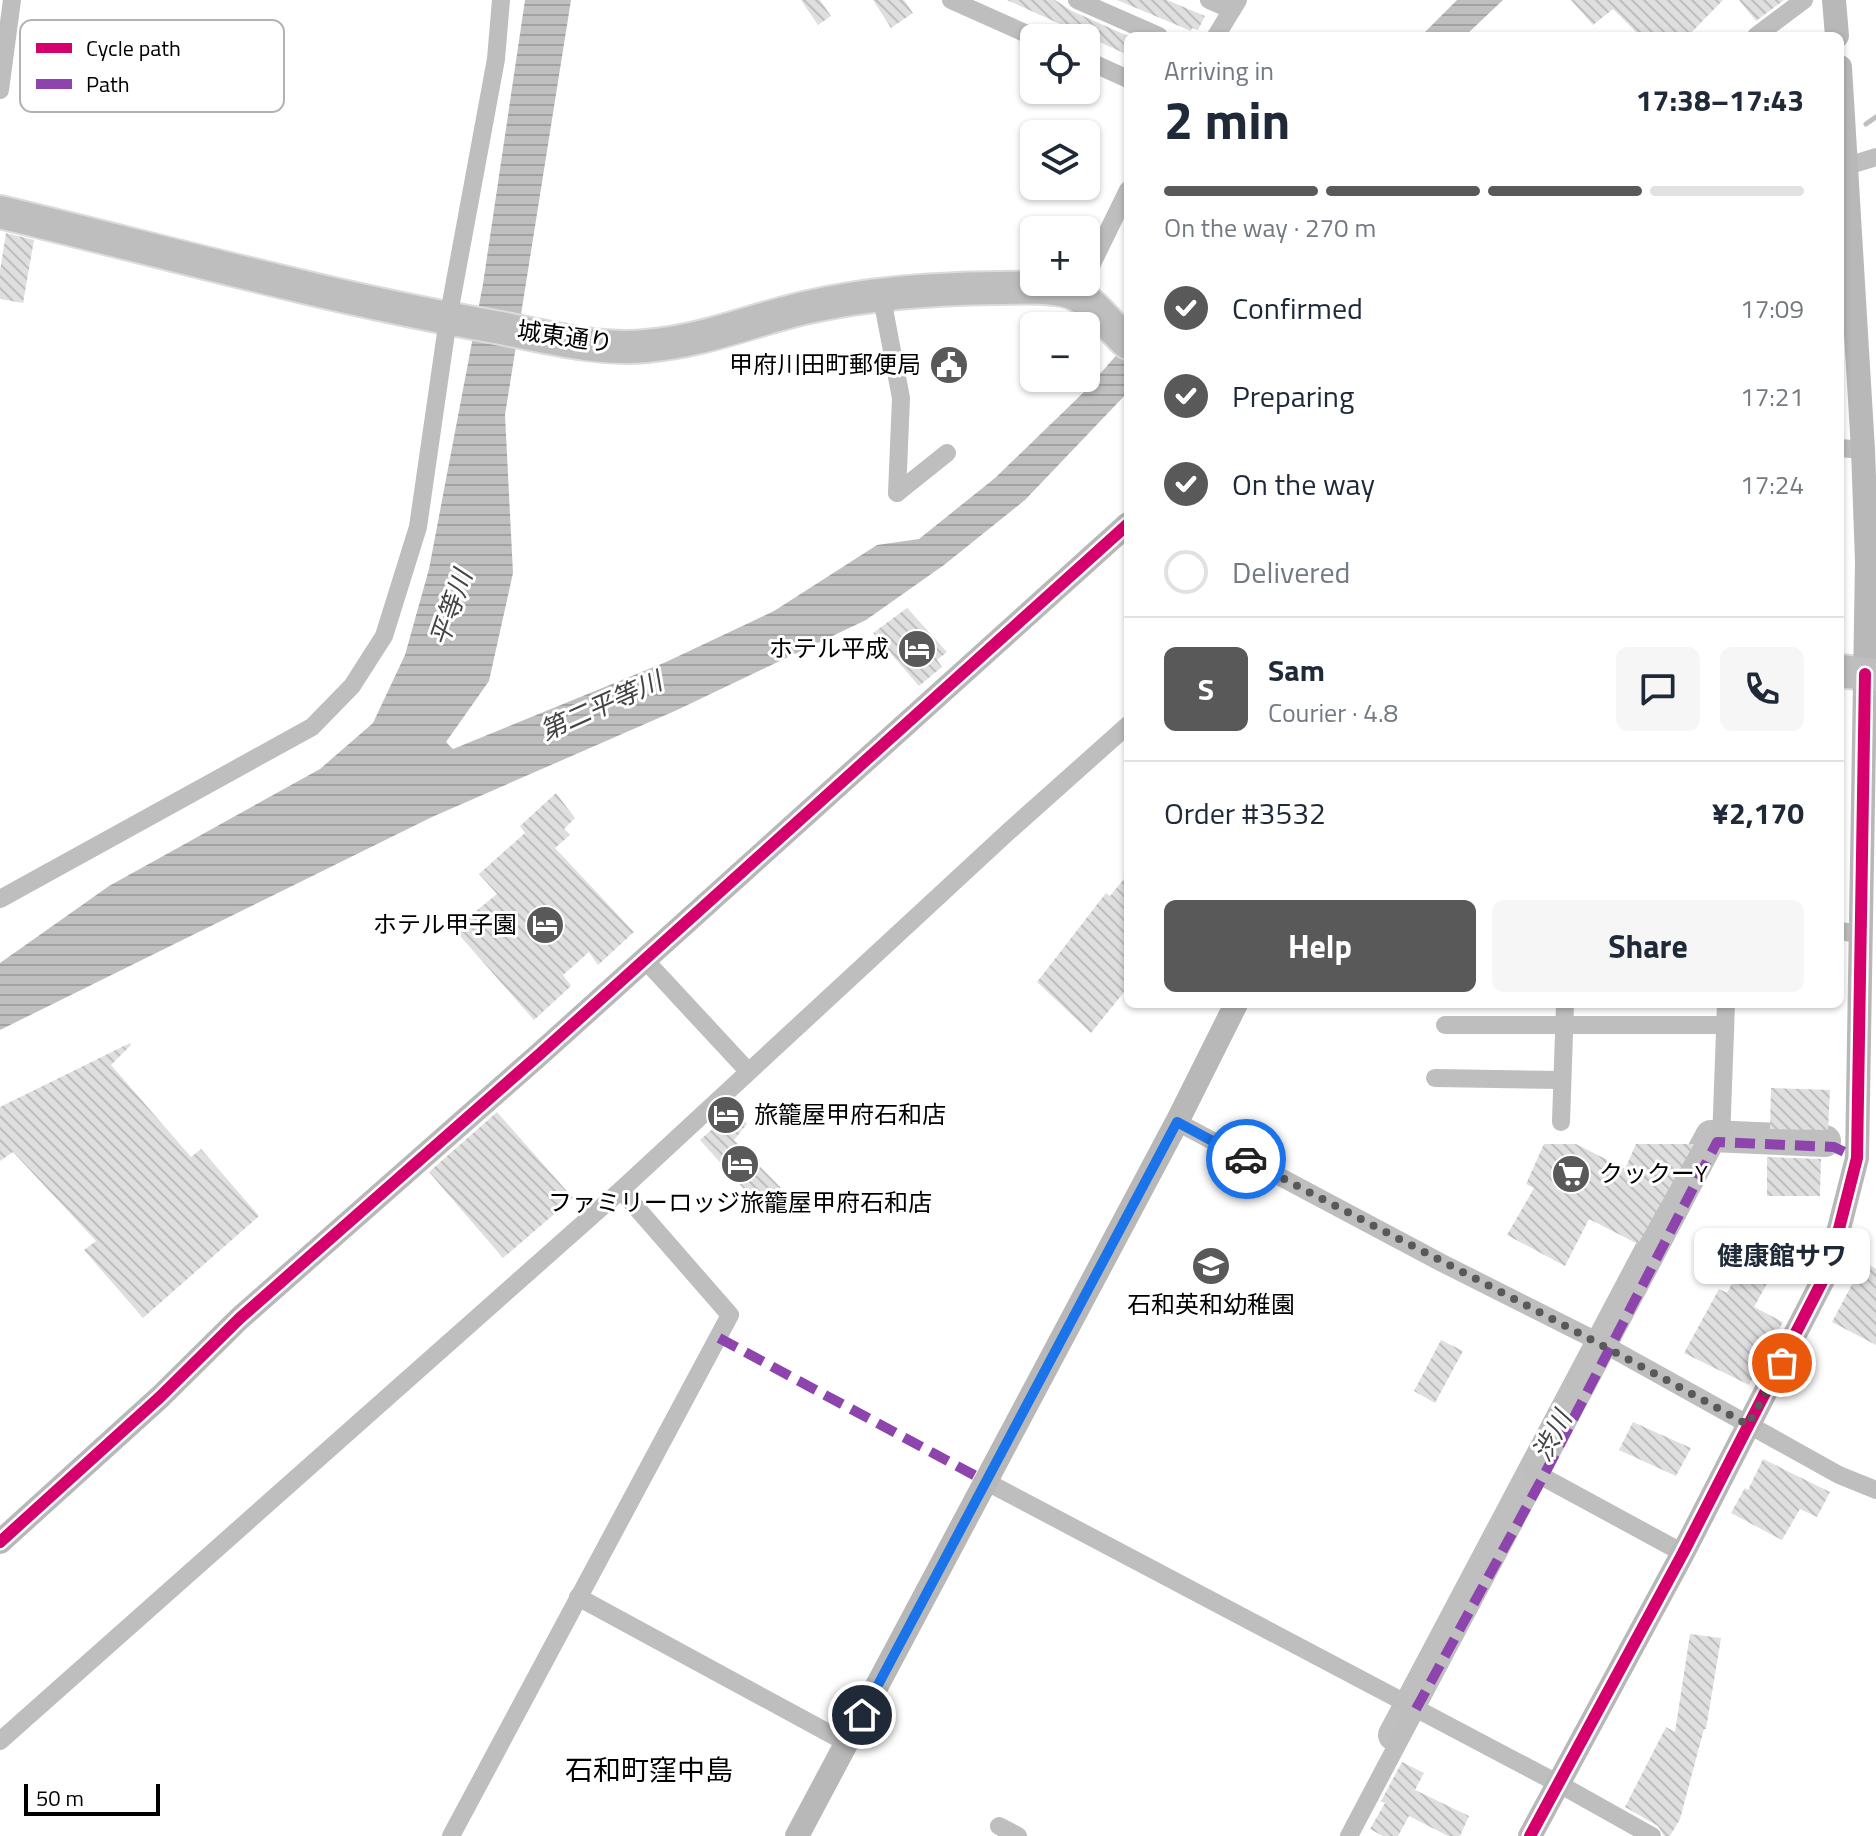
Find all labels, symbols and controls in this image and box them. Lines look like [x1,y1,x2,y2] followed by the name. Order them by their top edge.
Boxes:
[20,20,284,112] legend
[1020,24,1100,392] map controls
[1020,24,1100,104] button: locate
[86,31,181,65] text: Cycle path
[1164,51,1274,90] text: Arriving in
[86,67,130,101] text: Path
[1636,77,1804,123] text: 17:38–17:43
[1164,80,1290,159] text: 2 min
[1020,120,1100,200] button: layers
[1164,208,1376,247] text: On the way · 270 m
[1020,216,1100,296] button: +
[1232,285,1363,331] text: Confirmed
[1164,286,1208,330] icon: check
[1740,289,1804,328] text: 17:09
[515,312,615,361] street label: 城東通り
[1020,312,1100,392] button: −
[928,344,970,386] public building icon: 甲府川田町郵便局
[729,346,921,382] place label: 甲府川田町郵便局
[1232,373,1354,419] text: Preparing
[1164,374,1208,418] icon: check
[1740,377,1804,416] text: 17:21
[1232,461,1375,507] text: On the way
[1164,462,1208,506] icon: check
[1740,465,1804,504] text: 17:24
[1232,549,1350,595] text: Delivered
[419,562,483,651] water label: 平等川
[896,628,938,670] hotel icon: ホテル平成
[769,630,889,666] place label: ホテル平成
[1268,647,1325,693] text: Sam
[1616,647,1700,731] button: chat
[1720,647,1804,731] button: phone
[533,660,671,750] water label: 第二平等川
[1198,666,1214,712] text: S
[1268,693,1398,732] text: Courier · 4.8
[1164,790,1326,836] text: Order #3532
[1712,790,1804,836] text: ¥2,170
[1164,900,1476,992] button: Help
[1492,900,1804,992] button: Share
[524,904,566,946] hotel icon: ホテル甲子園
[373,906,517,942] place label: ホテル甲子園
[705,1094,747,1136] hotel icon: 旅籠屋甲府石和店
[754,1096,946,1132] place label: 旅籠屋甲府石和店
[1206,1119,1286,1199] courier
[1224,1137,1268,1181] icon: car
[719,1143,761,1185] hotel icon: ファミリーロッジ旅籠屋甲府石和店
[1550,1153,1592,1195] supermarket icon: クックーY
[1599,1155,1708,1191] place label: クックーY
[548,1184,932,1220] place label: ファミリーロッジ旅籠屋甲府石和店
[1694,1227,1870,1283] callout: 健康館サワ
[1717,1236,1847,1275] text: 健康館サワ
[1190,1245,1232,1287] school or university icon: 石和英和幼稚園
[1127,1286,1295,1322] place label: 石和英和幼稚園
[1748,1329,1816,1397] pin
[1760,1341,1804,1385] icon: bag
[1522,1401,1582,1468] water label: 渋川
[828,1681,896,1749] pin
[840,1693,884,1737] icon: home
[565,1748,733,1791] district label: 石和町窪中島
[24,1780,160,1816] scale bar
[36,1781,84,1815] text: 50 m

